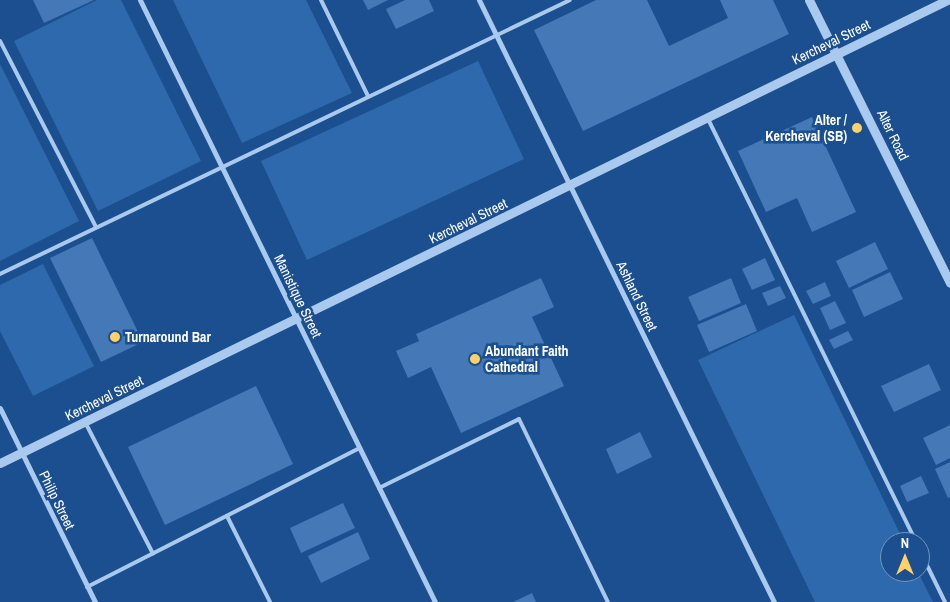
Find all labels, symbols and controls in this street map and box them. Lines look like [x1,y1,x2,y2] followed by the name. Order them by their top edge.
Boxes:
[789,16,873,68] street label: Kercheval Street
[874,107,912,163] street label: Alter Road
[765,112,847,144] place label: Alter / Kercheval (SB)
[851,122,863,134] marker: Alter / Kercheval (SB)
[426,195,510,247] street label: Kercheval Street
[271,252,325,340] street label: Manistique Street
[613,258,661,334] street label: Ashland Street
[125,329,211,345] place label: Turnaround Bar
[109,331,121,343] marker: Turnaround Bar
[485,343,569,376] place label: Abundant Faith Cathedral
[469,353,481,365] marker: Abundant Faith Cathedral
[62,372,146,424] street label: Kercheval Street
[36,468,78,532] street label: Philip Street
[880,532,930,582] north arrow
[901,534,909,552] text: N

